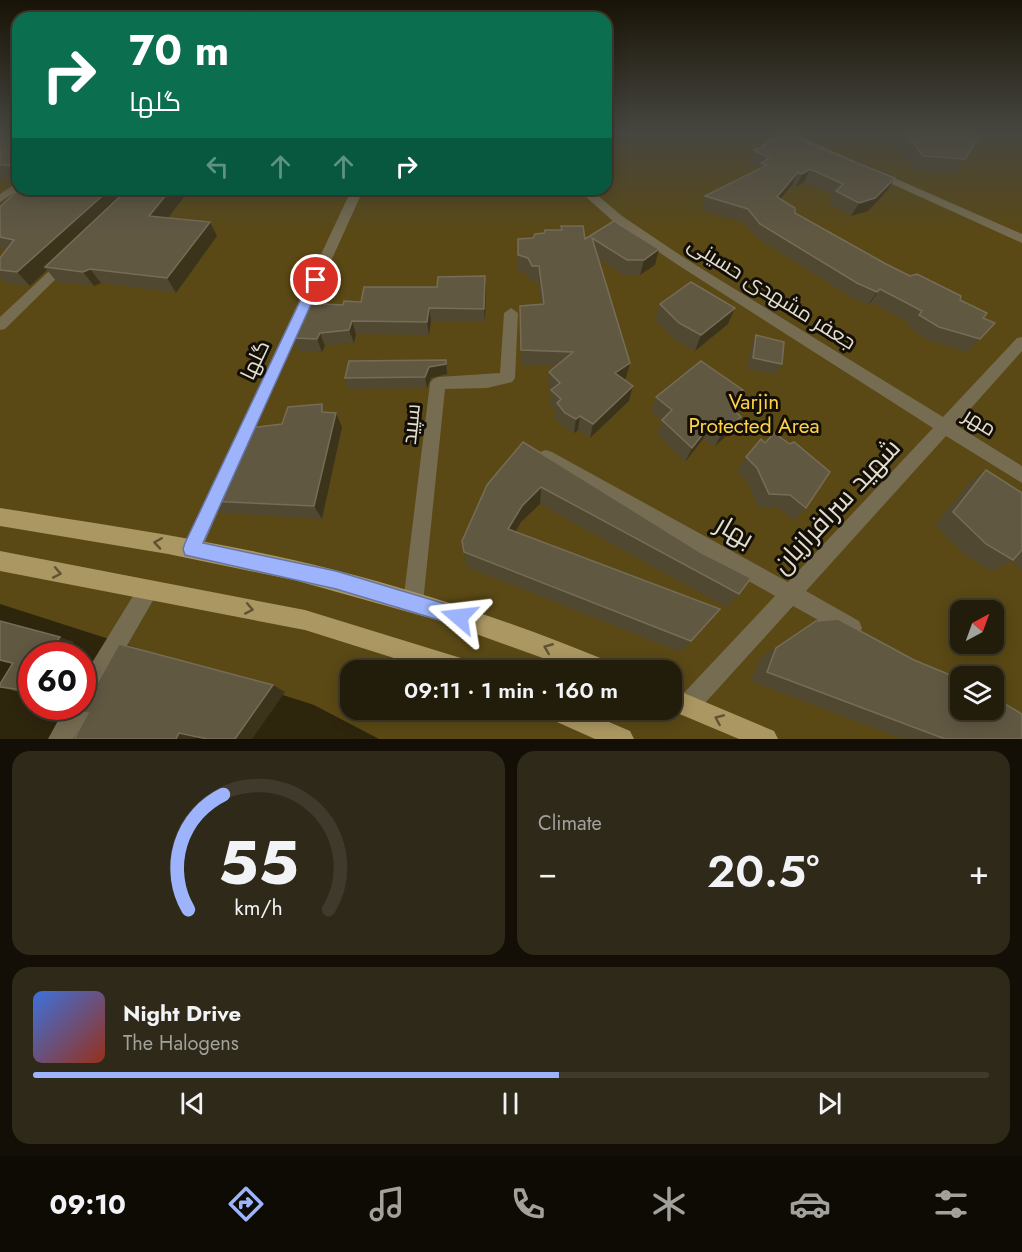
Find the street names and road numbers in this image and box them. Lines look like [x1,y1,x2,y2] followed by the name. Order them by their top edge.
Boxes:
[682,229,862,357] street label: جعفر مشهدی حسینی
[233,335,277,385] street label: گلها
[957,400,1002,444] street label: مهر
[394,402,428,446] street label: سپید
[763,430,909,582] street label: شهید سرافرازیان
[707,504,761,557] street label: بهار

